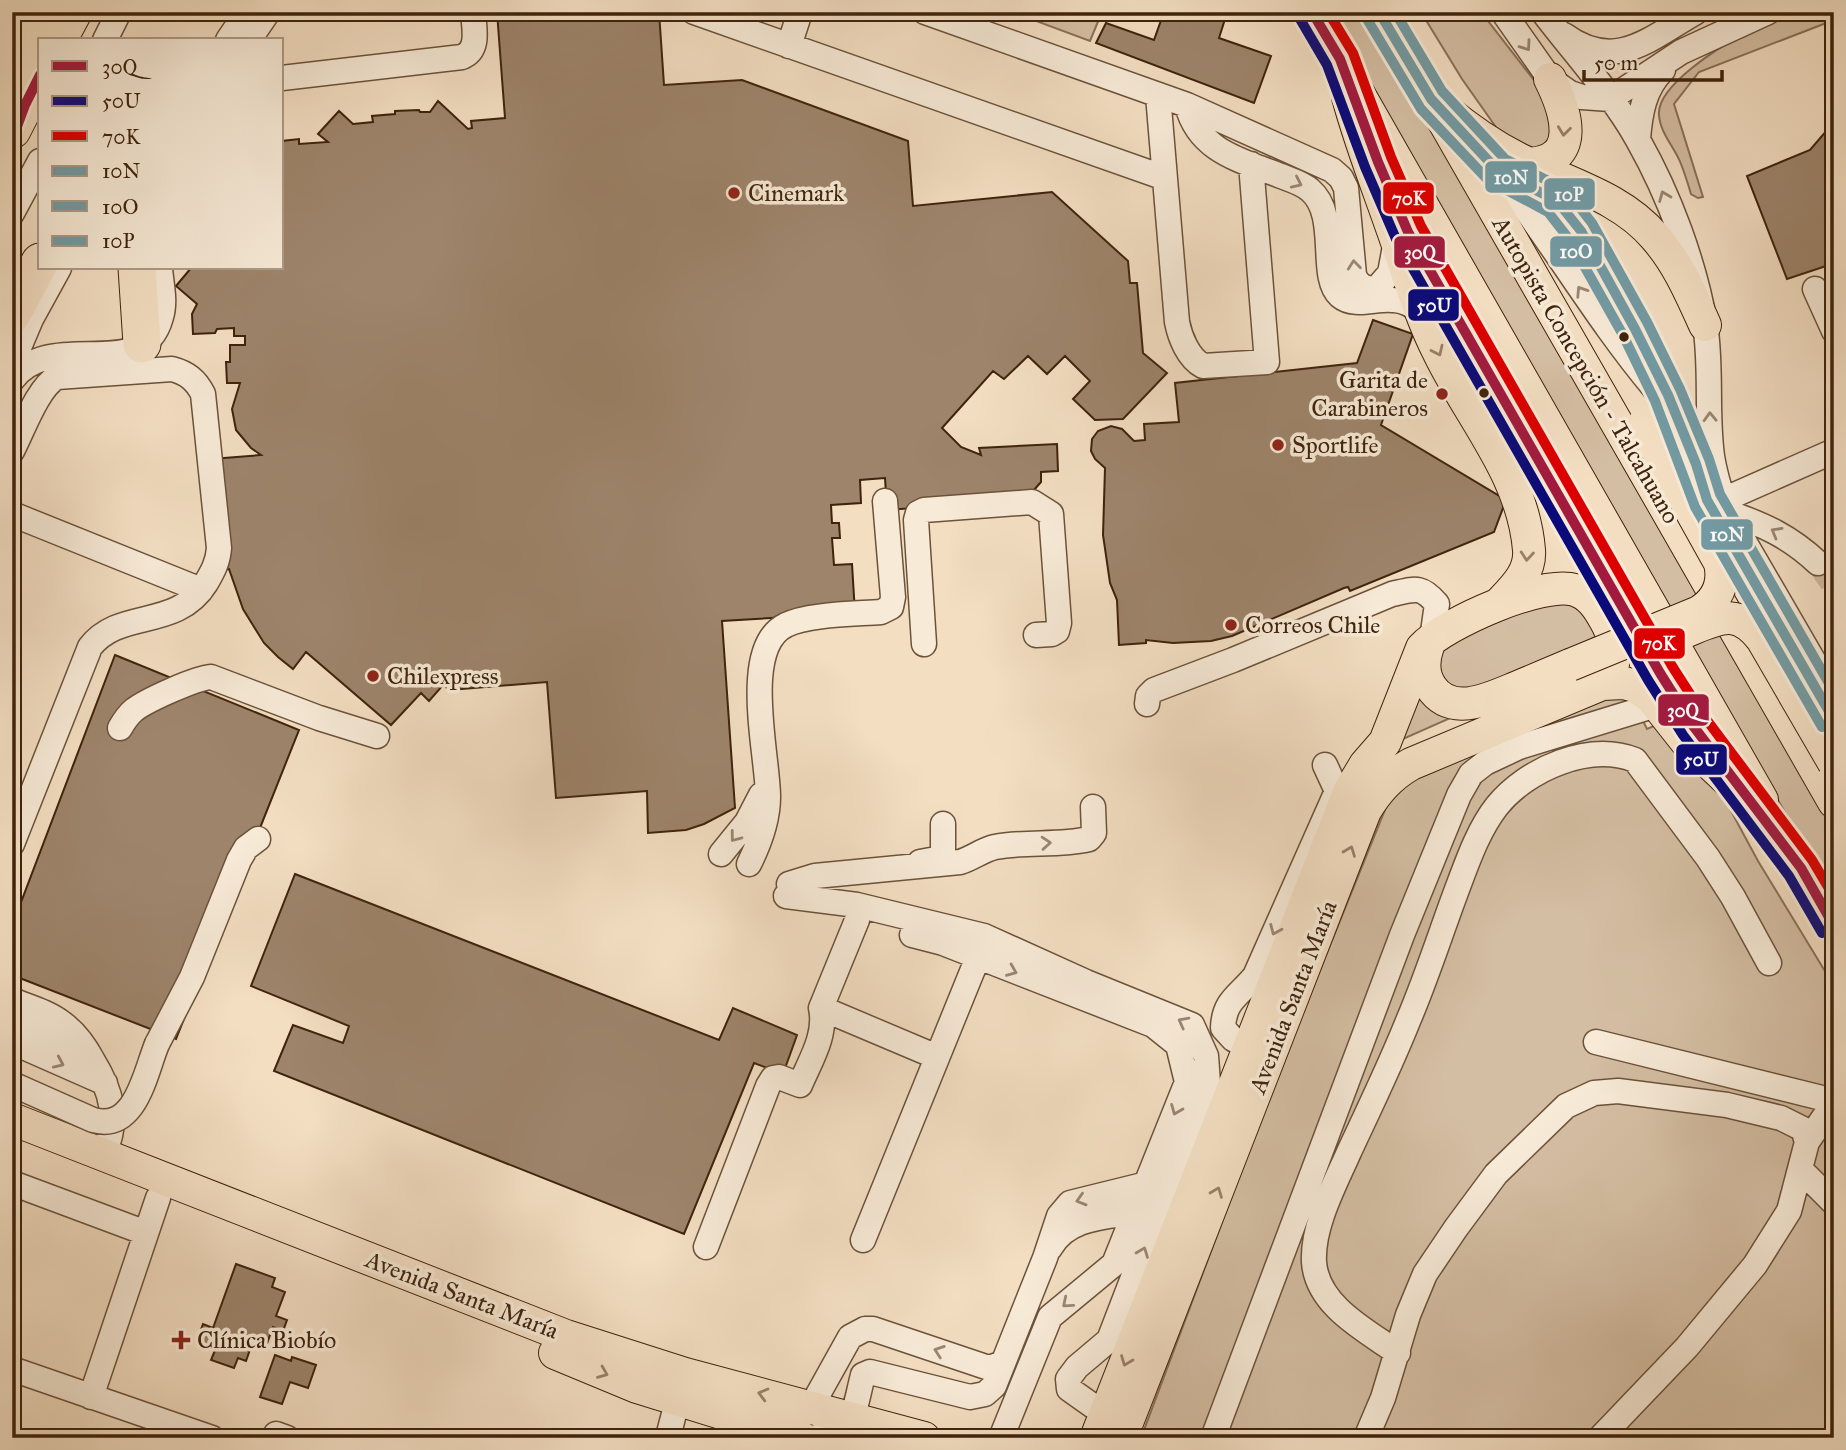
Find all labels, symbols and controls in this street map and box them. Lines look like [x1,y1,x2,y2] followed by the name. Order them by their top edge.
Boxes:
[38,38,284,270] legend
[1518,38,1530,51] one-way arrow
[1584,38,1722,82] scale bar
[1594,50,1639,76] text: 50 m
[102,54,153,80] text: 30Q
[102,88,141,114] text: 50U
[102,124,141,150] text: 70K
[1557,125,1572,137] one-way arrow
[102,158,140,184] text: 10N
[1484,160,1538,194] line badge: 10N
[1494,166,1528,189] text: 10N
[1290,175,1302,189] one-way arrow
[1543,177,1596,211] line badge: 10P
[748,178,845,208] place label: Cinemark
[1382,181,1435,215] line badge: 70K
[1554,183,1584,206] text: 10P
[726,185,742,201] marker: Cinemark
[1392,187,1428,210] text: 70K
[1659,191,1673,203] one-way arrow
[102,194,138,220] text: 10O
[1485,210,1686,529] street label: Autopista Concepción - Talcahuano
[102,228,134,254] text: 10P
[1393,235,1446,269] line badge: 30Q
[1549,235,1603,268] line badge: 10O
[1560,240,1592,263] text: 10O
[1404,241,1450,265] text: 30Q
[1346,259,1361,271] one-way arrow
[1576,285,1589,298] one-way arrow
[1407,288,1460,322] line badge: 50U
[1417,294,1452,317] text: 50U
[1617,330,1631,344] unlabelled marker
[1430,344,1444,356] one-way arrow
[1311,365,1428,423] place label: Garita de Carabineros
[1434,386,1450,402] marker: Garita de Carabineros
[1477,386,1491,400] unlabelled marker
[1703,411,1718,422] one-way arrow
[1292,430,1378,460] place label: Sportlife
[1270,437,1286,453] marker: Sportlife
[1700,518,1754,551] line badge: 10N
[1710,523,1744,546] text: 10N
[1771,527,1783,540] one-way arrow
[1520,551,1535,562] one-way arrow
[1245,610,1380,640] place label: Correos Chile
[1223,617,1239,633] marker: Correos Chile
[1633,627,1686,660] line badge: 70K
[1642,632,1678,655] text: 70K
[387,661,499,691] place label: Chilexpress
[365,668,381,684] marker: Chilexpress
[1657,693,1710,727] line badge: 30Q
[1667,699,1713,723] text: 30Q
[1675,743,1728,776] line badge: 50U
[1684,748,1719,771] text: 50U
[731,830,744,842] one-way arrow
[1041,836,1052,851] one-way arrow
[1341,846,1355,858] one-way arrow
[1242,895,1344,1099] street label: Avenida Santa María
[1269,923,1283,935] one-way arrow
[1005,962,1017,976] one-way arrow
[1177,1016,1190,1030] one-way arrow
[52,1055,64,1069] one-way arrow
[1170,1103,1184,1115] one-way arrow
[1209,1186,1223,1198] one-way arrow
[1075,1191,1087,1206] one-way arrow
[360,1244,564,1346] street label: Avenida Santa María
[1135,1247,1149,1259] one-way arrow
[1062,1295,1074,1308] one-way arrow
[197,1325,336,1355] place label: Clínica Biobío
[171,1330,191,1350] marker: Clínica Biobío
[933,1345,946,1359] one-way arrow
[1120,1355,1134,1367] one-way arrow
[596,1364,608,1378] one-way arrow
[757,1388,769,1403] one-way arrow

